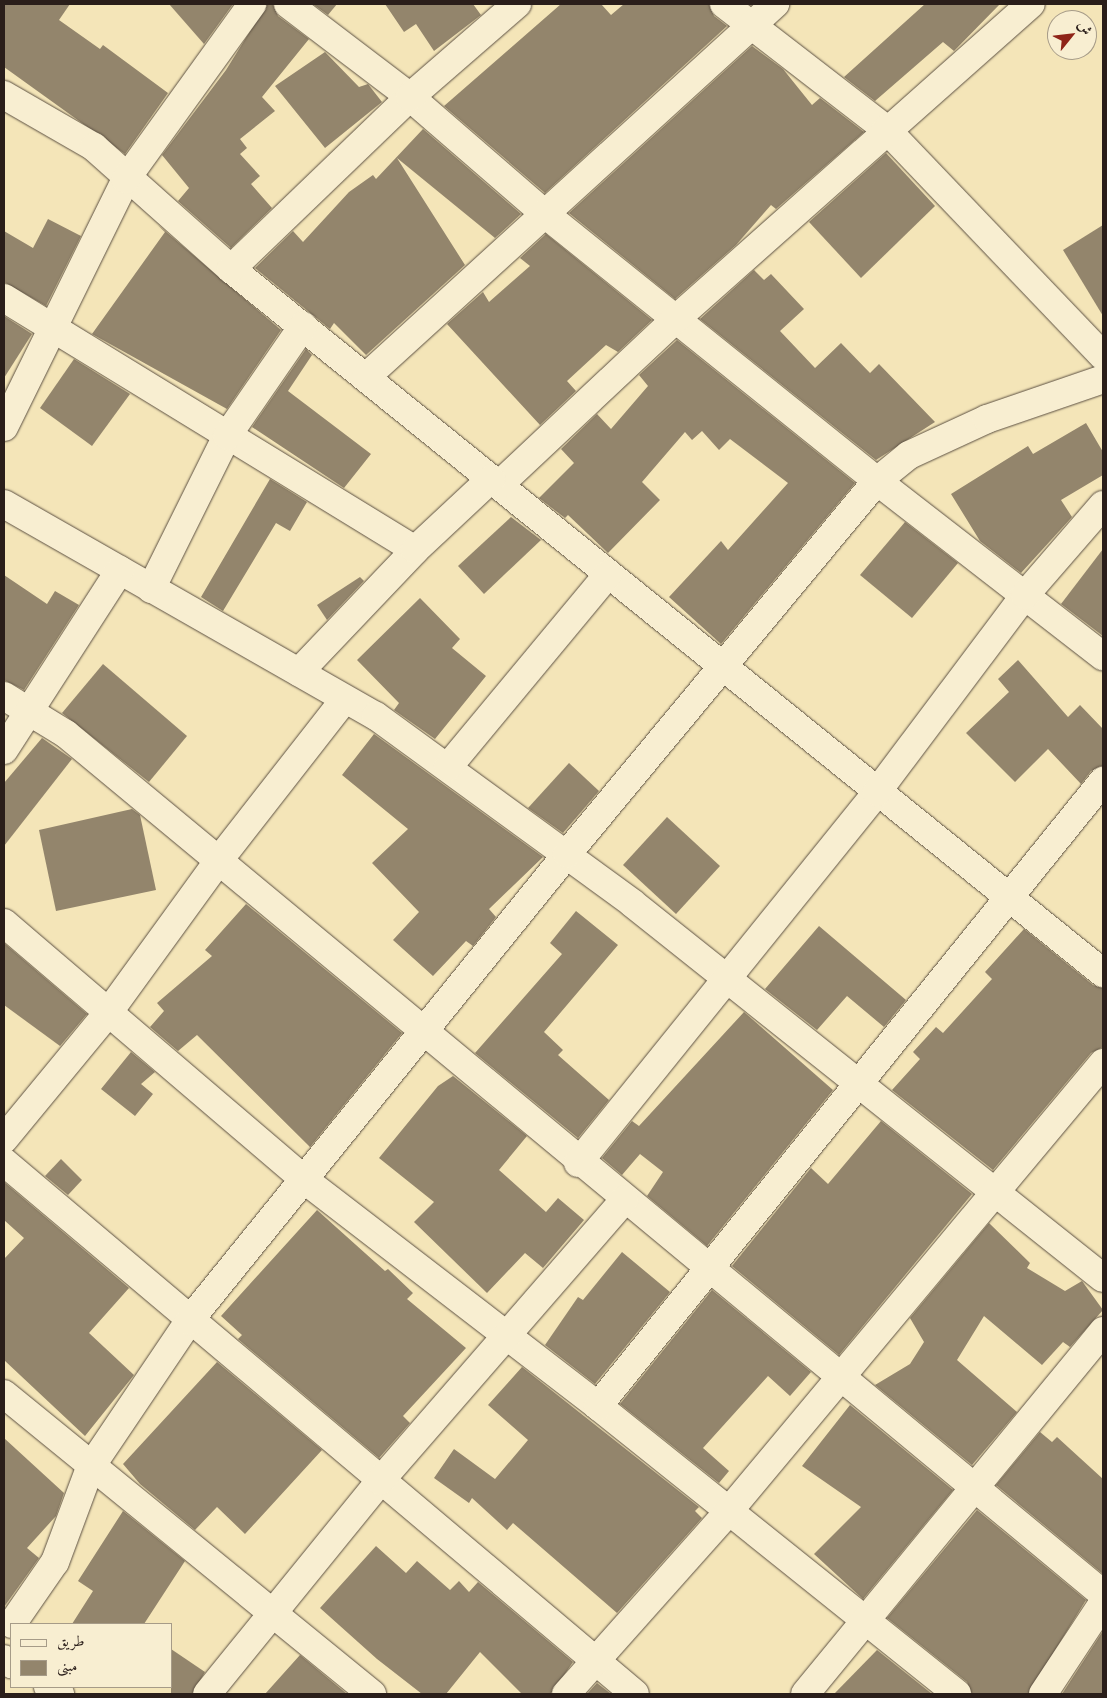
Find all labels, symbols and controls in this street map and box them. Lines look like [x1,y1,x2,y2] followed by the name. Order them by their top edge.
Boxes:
[1047,10,1097,60] north arrow
[1073,17,1096,39] text: ش
[10,1623,172,1688] legend
[57,1631,84,1651] text: طريق
[57,1656,77,1676] text: مبنى

